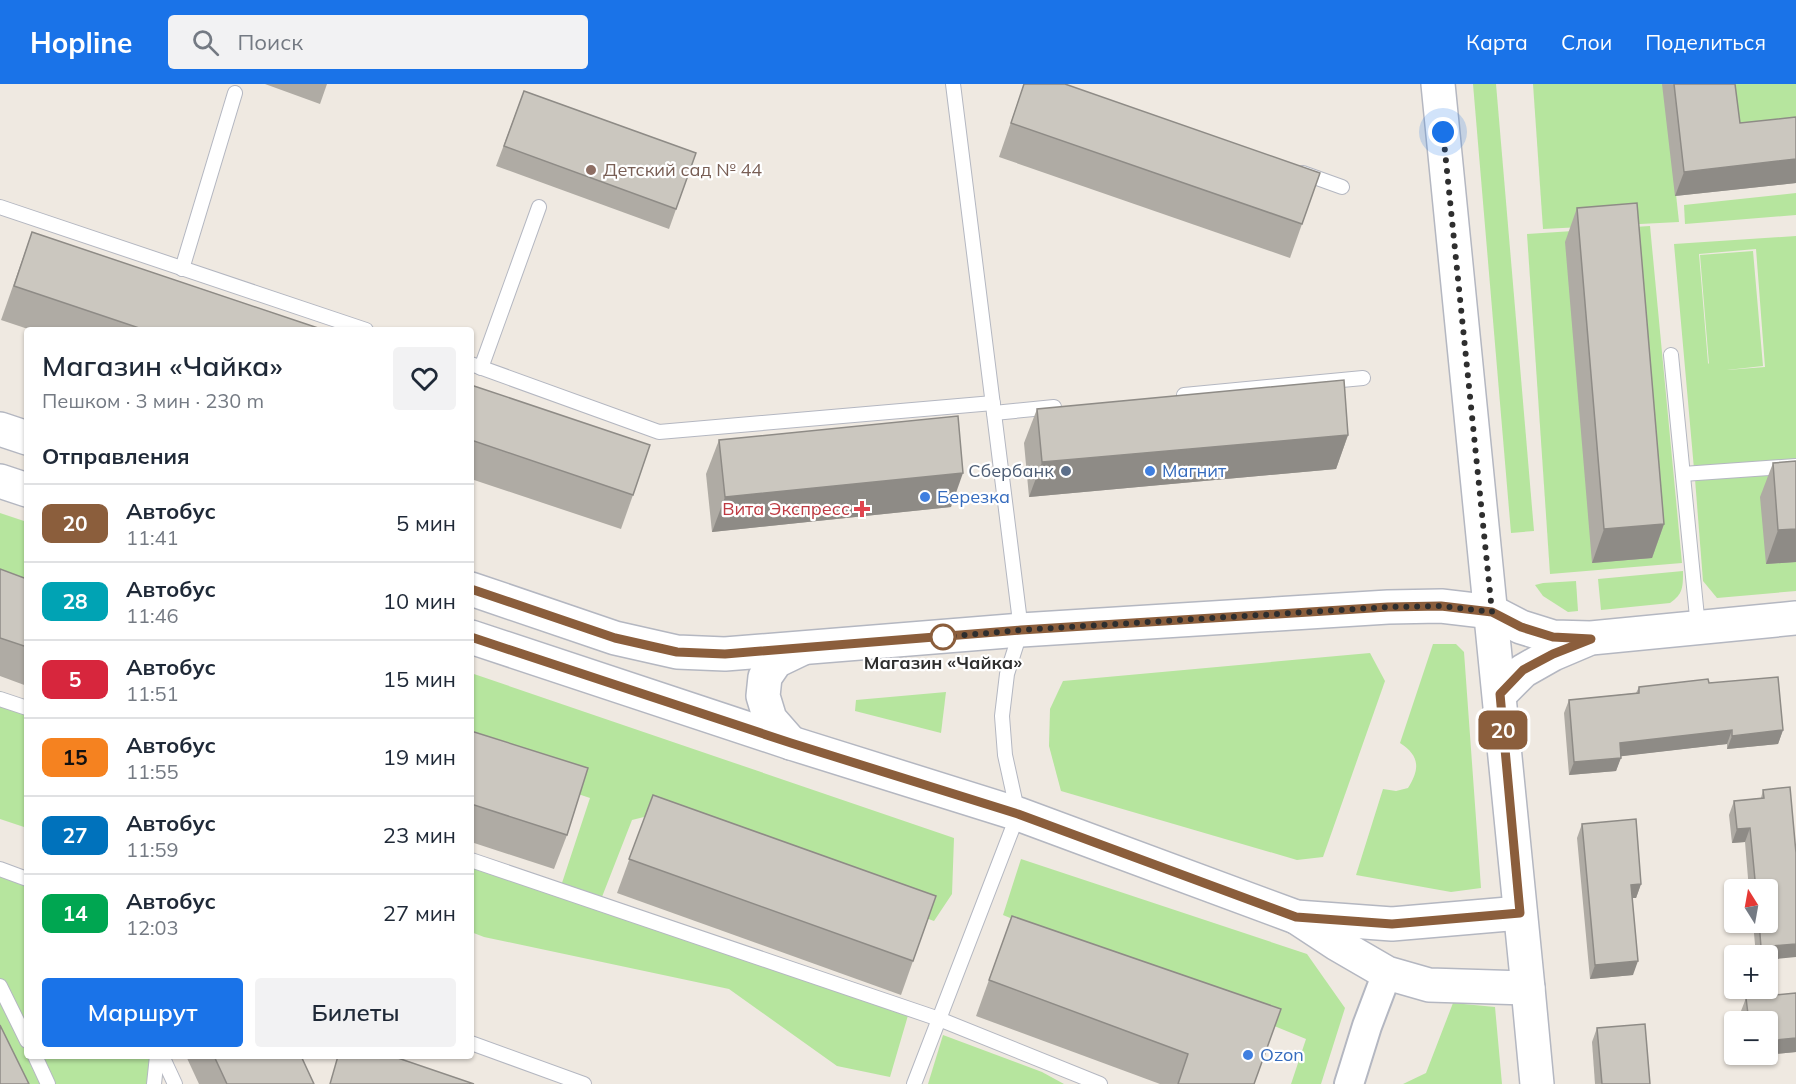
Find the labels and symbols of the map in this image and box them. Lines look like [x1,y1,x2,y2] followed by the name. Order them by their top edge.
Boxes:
[1428,117,1458,147] your location
[603,158,762,181] place label: Детский сад № 44
[584,163,598,177] marker: Детский сад № 44
[968,459,1054,482] place label: Сбербанк
[1162,459,1227,482] place label: Магнит
[1059,464,1073,478] marker: Сбербанк
[1143,464,1157,478] marker: Магнит
[937,485,1010,508] place label: Березка
[918,490,932,504] marker: Березка
[722,497,850,520] place label: Вита Экспресс
[855,502,869,516] marker: Вита Экспресс
[930,624,956,650] marker: Магазин «Чайка»
[864,651,1022,674] place label: Магазин «Чайка»
[1476,710,1530,750] line badge: 20
[1724,879,1778,933] north arrow
[1260,1043,1304,1066] place label: Ozon
[1241,1048,1255,1062] marker: Ozon

